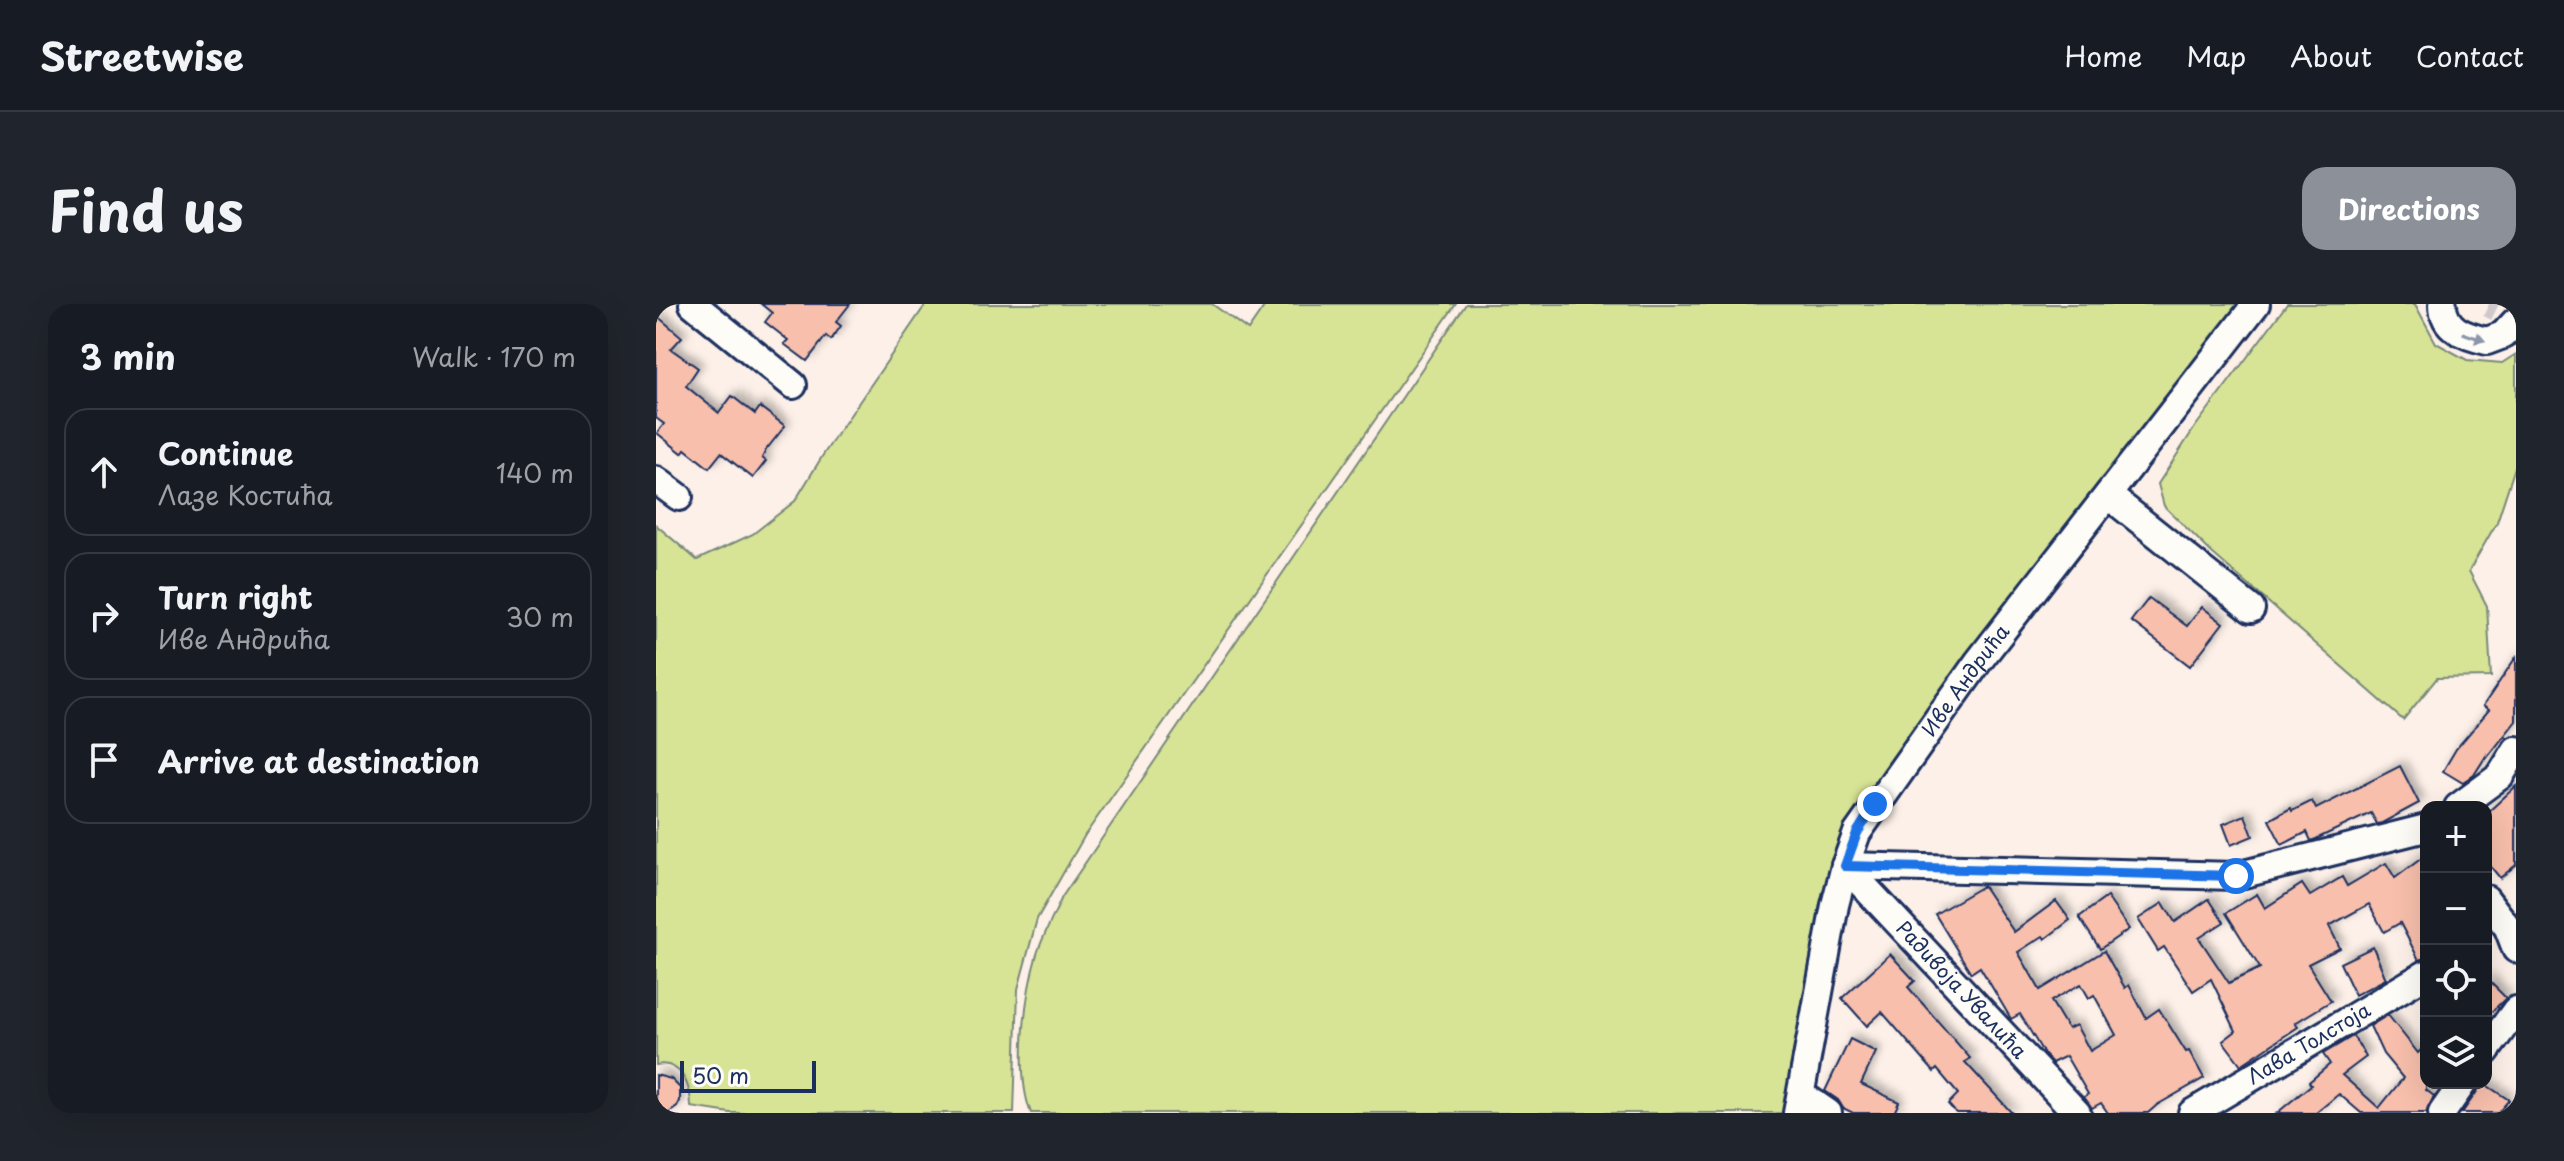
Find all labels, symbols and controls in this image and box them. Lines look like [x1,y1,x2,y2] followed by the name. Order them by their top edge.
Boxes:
[40,27,244,84] text: Streetwise
[2064,34,2142,77] text: Home
[2186,34,2246,77] text: Map
[2290,34,2372,77] text: About
[2416,34,2524,77] text: Contact
[48,166,244,251] text: Find us
[2302,167,2516,250] button: Directions
[80,330,176,382] text: 3 min
[2462,331,2486,343] one-way arrow
[412,337,576,376] text: Walk · 170 m
[158,430,293,475] text: Continue
[82,450,126,494] icon: ahead
[496,453,574,492] text: 140 m
[158,475,333,514] text: Лазе Костића
[158,574,313,619] text: Turn right
[82,594,126,638] icon: right
[506,597,574,636] text: 30 m
[1914,617,2016,742] street label: Иве Андрића
[158,619,330,658] text: Иве Андрића
[82,738,126,782] icon: arrive
[158,738,480,783] text: Arrive at destination
[1857,786,1893,822] route end
[2420,801,2492,1089] map controls
[2420,801,2492,873] button: +
[2218,858,2254,894] route start
[2420,873,2492,945] button: −
[1890,914,2035,1065] street label: Радивоја Увалића
[2420,945,2492,1017] button: locate
[2241,994,2376,1091] street label: Лава Толстоја
[2420,1017,2492,1089] button: layers
[680,1057,816,1093] scale bar
[692,1058,749,1091] text: 50 m

